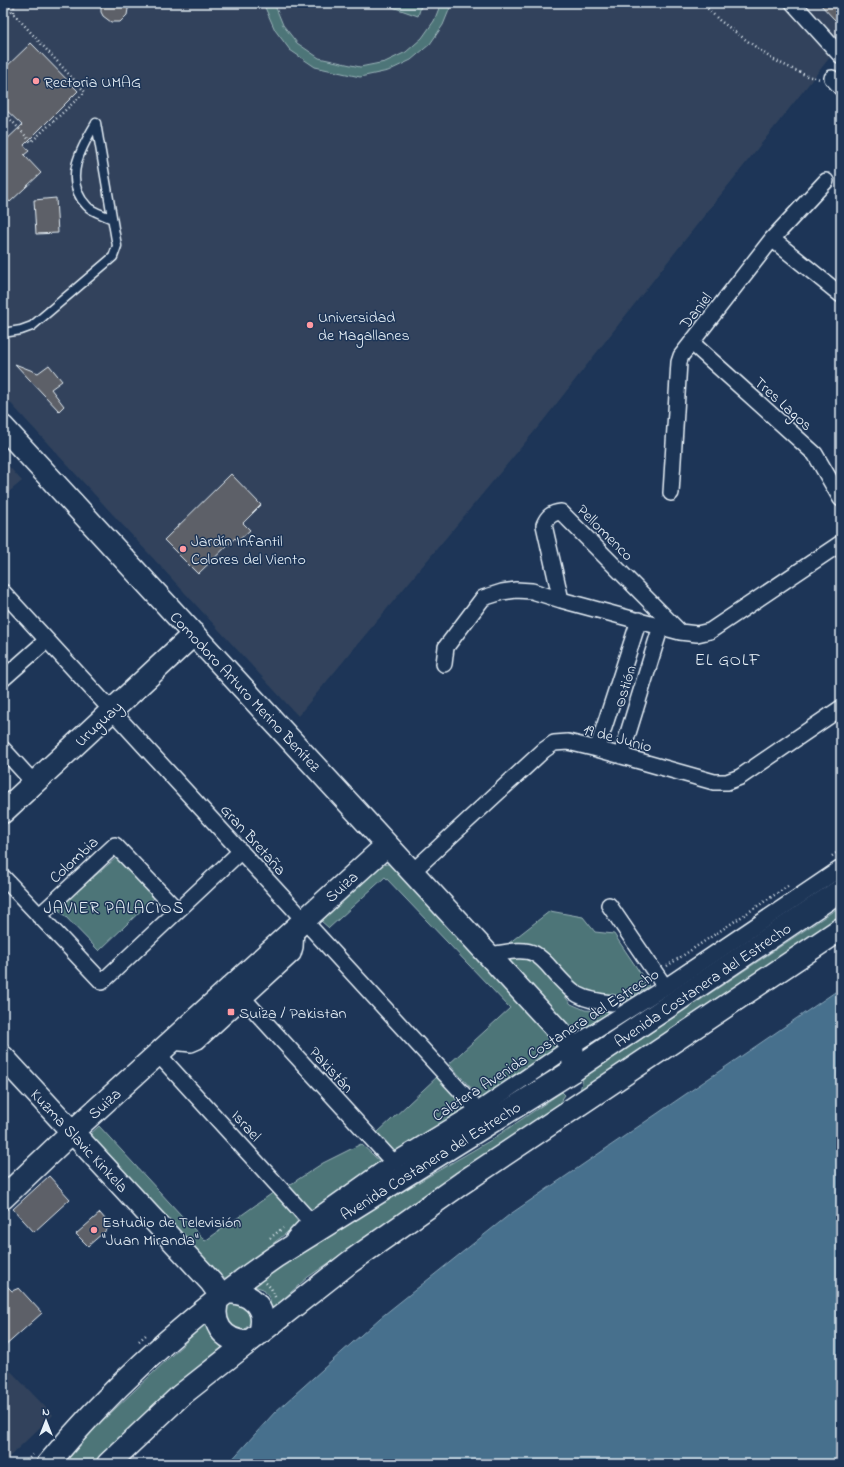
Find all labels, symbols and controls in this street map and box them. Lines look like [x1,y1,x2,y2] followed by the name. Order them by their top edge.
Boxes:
[44,71,141,95] place label: Rectoria UMAG
[31,76,41,86] marker: Rectoria UMAG
[674,287,719,336] street label: Daniel
[318,306,410,348] place label: Universidad de Magallanes
[305,320,315,330] marker: Universidad de Magallanes
[748,372,817,437] street label: Tres Lagos
[571,499,639,567] street label: Pellomenco
[191,530,306,572] place label: Jardín Infantil Colores del Viento
[178,544,188,554] marker: Jardín Infantil Colores del Viento
[164,607,326,778] street label: Comodoro Arturo Merino Benítez
[695,648,761,673] district label: EL GOLF
[608,662,644,711] street label: Ostión
[70,696,129,753] street label: Uruguay
[581,718,654,760] street label: 19 de Junio
[214,799,291,881] street label: Gran Bretaña
[44,831,105,890] street label: Colombia
[320,866,364,909] street label: Suiza
[43,896,185,921] district label: JAVIER PALACIOS
[610,917,797,1054] street label: Avenida Costanera del Estrecho
[428,963,664,1128] street label: Caletera Avenida Costanera del Estrecho
[239,1002,347,1026] place label: Suiza / Pakistan
[226,1007,236,1017] marker: Suiza / Pakistan
[303,1042,359,1099] street label: Pakistán
[83,1083,127,1126] street label: Suiza
[24,1084,133,1199] street label: Kuzma Slavic Kinkela
[336,1096,526,1227] street label: Avenida Costanera del Estrecho
[225,1105,266,1148] street label: Israel
[102,1211,241,1253] place label: Estudio de Televisión "Juan Miranda"
[89,1225,99,1235] marker: Estudio de Televisión "Juan Miranda"
[26,1401,66,1441] north arrow
[42,1404,50,1420] text: N

